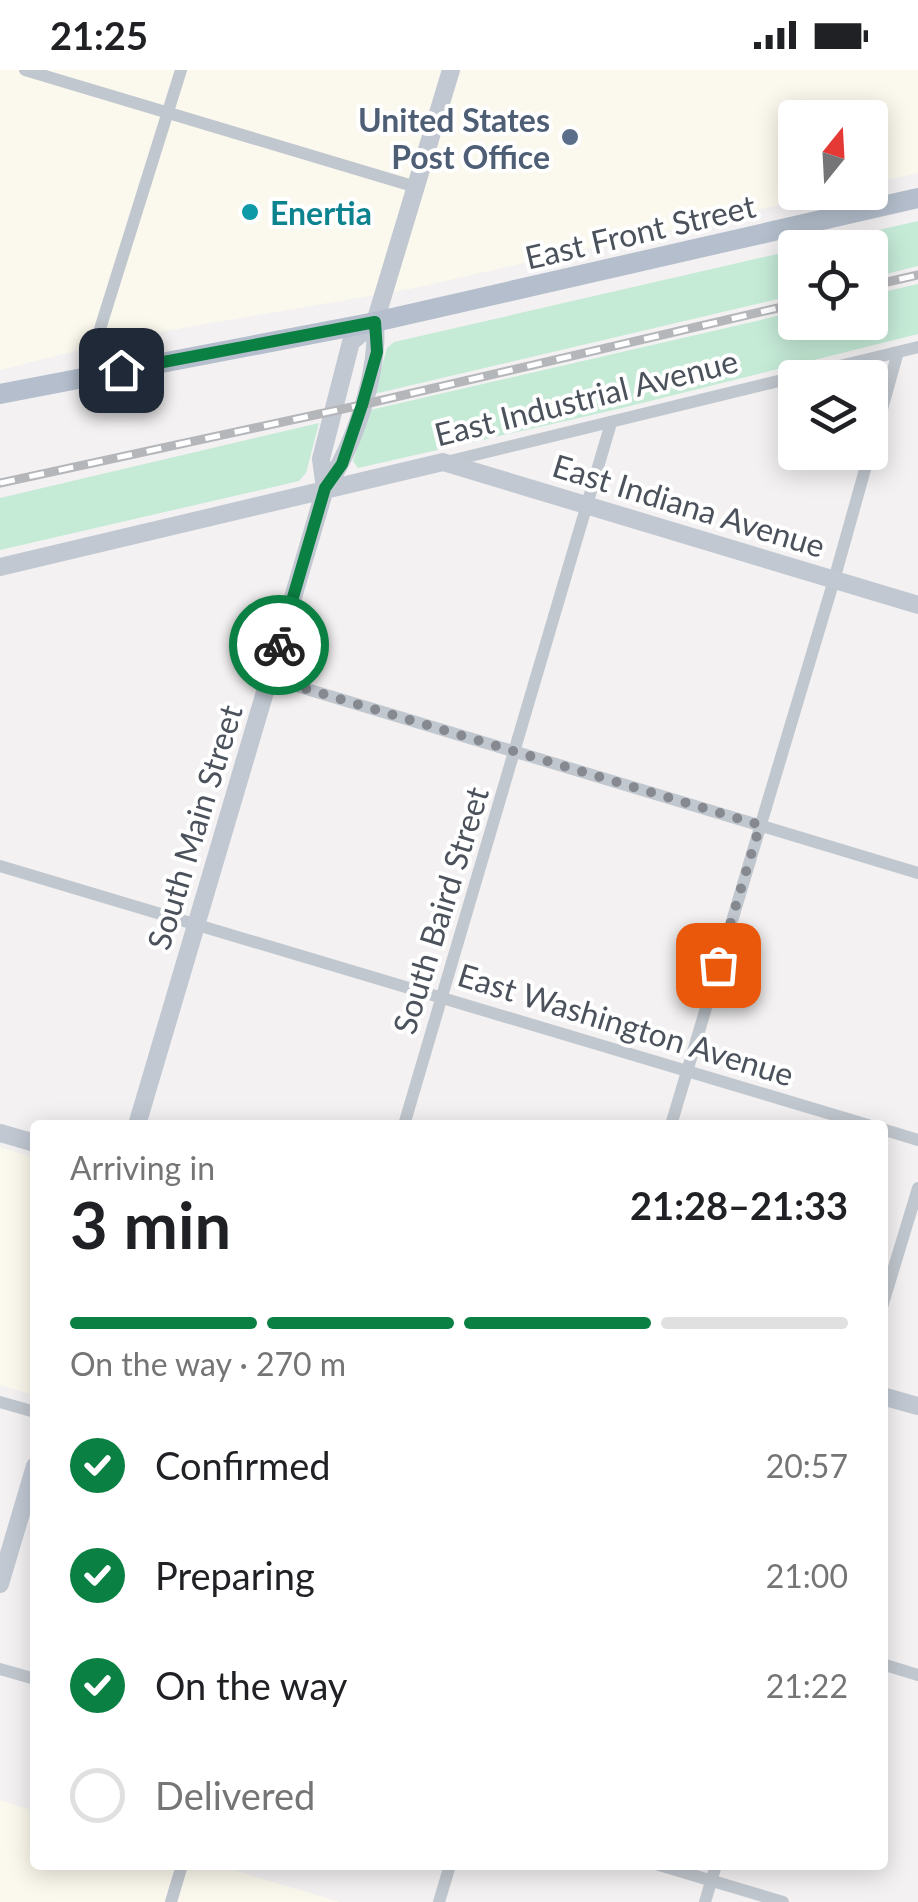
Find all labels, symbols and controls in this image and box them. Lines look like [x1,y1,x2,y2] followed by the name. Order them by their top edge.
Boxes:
[50,12,148,58] text: 21:25
[358,100,550,176] place label: United States Post Office
[778,100,888,210] north arrow
[778,100,888,470] map controls
[559,126,581,148] marker: United States Post Office
[521,185,759,276] street label: East Front Street
[270,193,372,232] place label: Enertia
[239,201,261,223] marker: Enertia
[778,230,888,340] button: locate
[79,328,164,413] pin
[430,340,742,454] street label: East Industrial Avenue
[94,343,149,398] icon: home
[778,360,888,470] button: layers
[548,445,830,565] street label: East Indiana Avenue
[229,595,329,695] courier
[252,618,307,673] icon: bike
[138,699,250,954] street label: South Main Street
[384,781,496,1038] street label: South Baird Street
[676,923,761,1008] pin
[691,938,746,993] icon: bag
[453,954,799,1094] street label: East Washington Avenue
[70,1148,215,1187] text: Arriving in
[630,1182,848,1228] text: 21:28–21:33
[70,1185,231,1263] text: 3 min
[70,1344,346,1383] text: On the way · 270 m
[70,1438,125,1493] icon: check
[155,1442,331,1488] text: Confirmed
[766,1446,848,1485] text: 20:57
[70,1548,125,1603] icon: check
[155,1552,315,1598] text: Preparing
[766,1556,848,1595] text: 21:00
[70,1658,125,1713] icon: check
[155,1662,347,1708] text: On the way
[766,1666,848,1705] text: 21:22
[155,1772,315,1818] text: Delivered

